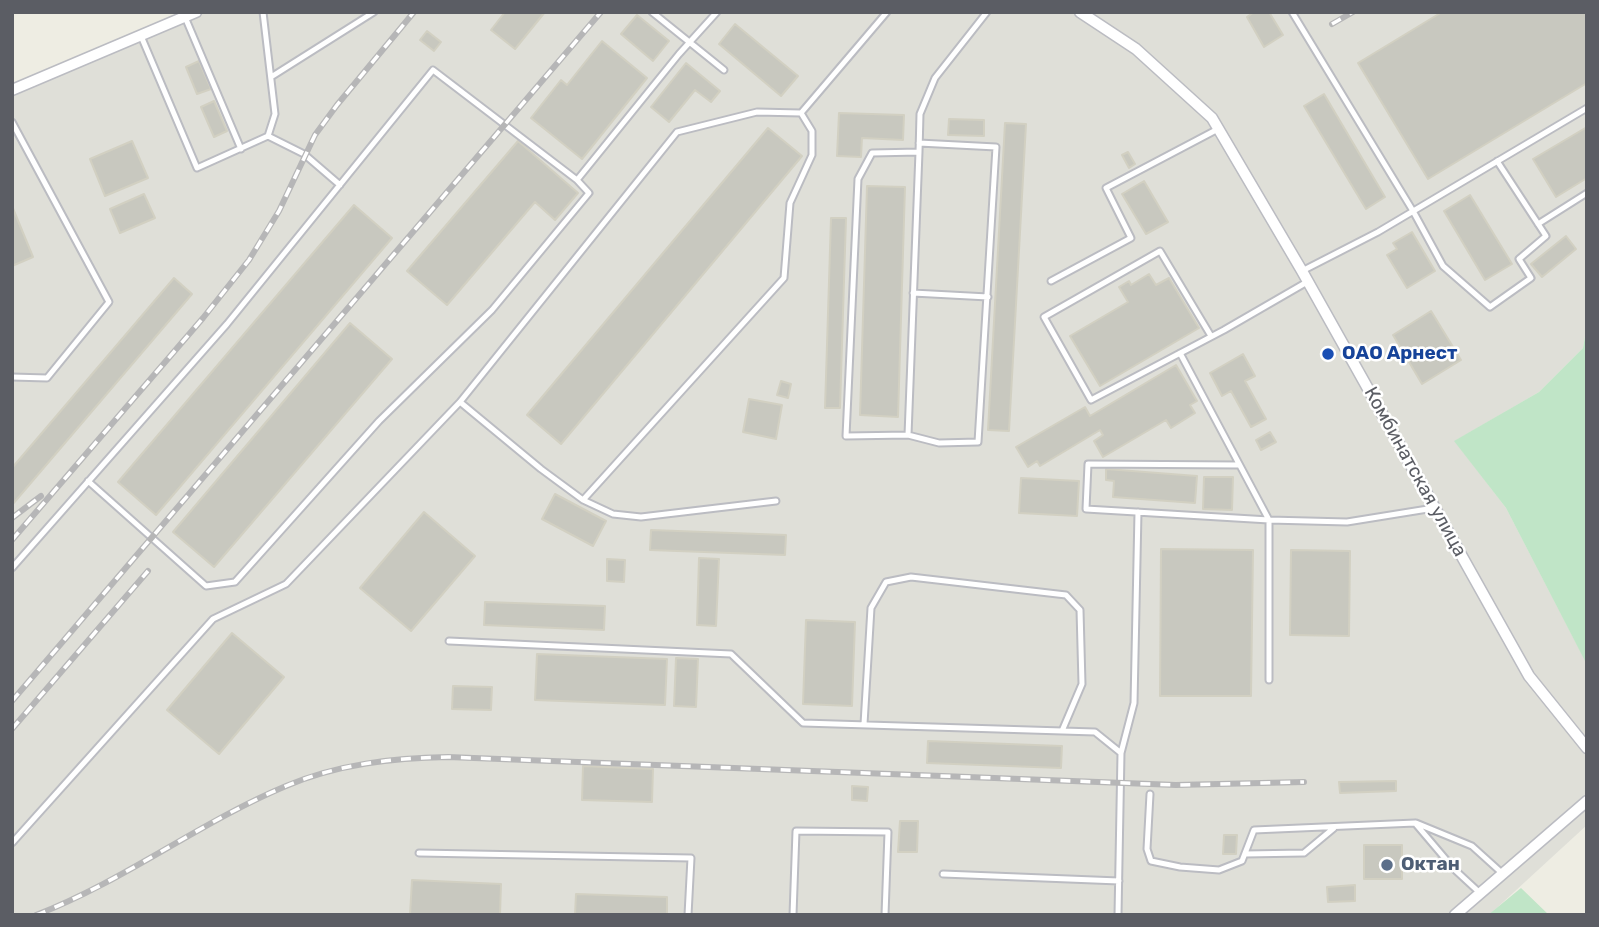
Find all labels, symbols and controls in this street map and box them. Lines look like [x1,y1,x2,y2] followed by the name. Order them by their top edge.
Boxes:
[1342,343,1457,365] place label: ОАО Арнест
[1320,346,1336,362] marker: ОАО Арнест
[1359,383,1471,561] street label: Комбинатская улица
[1401,854,1460,876] place label: Октан
[1379,857,1395,873] marker: Октан

